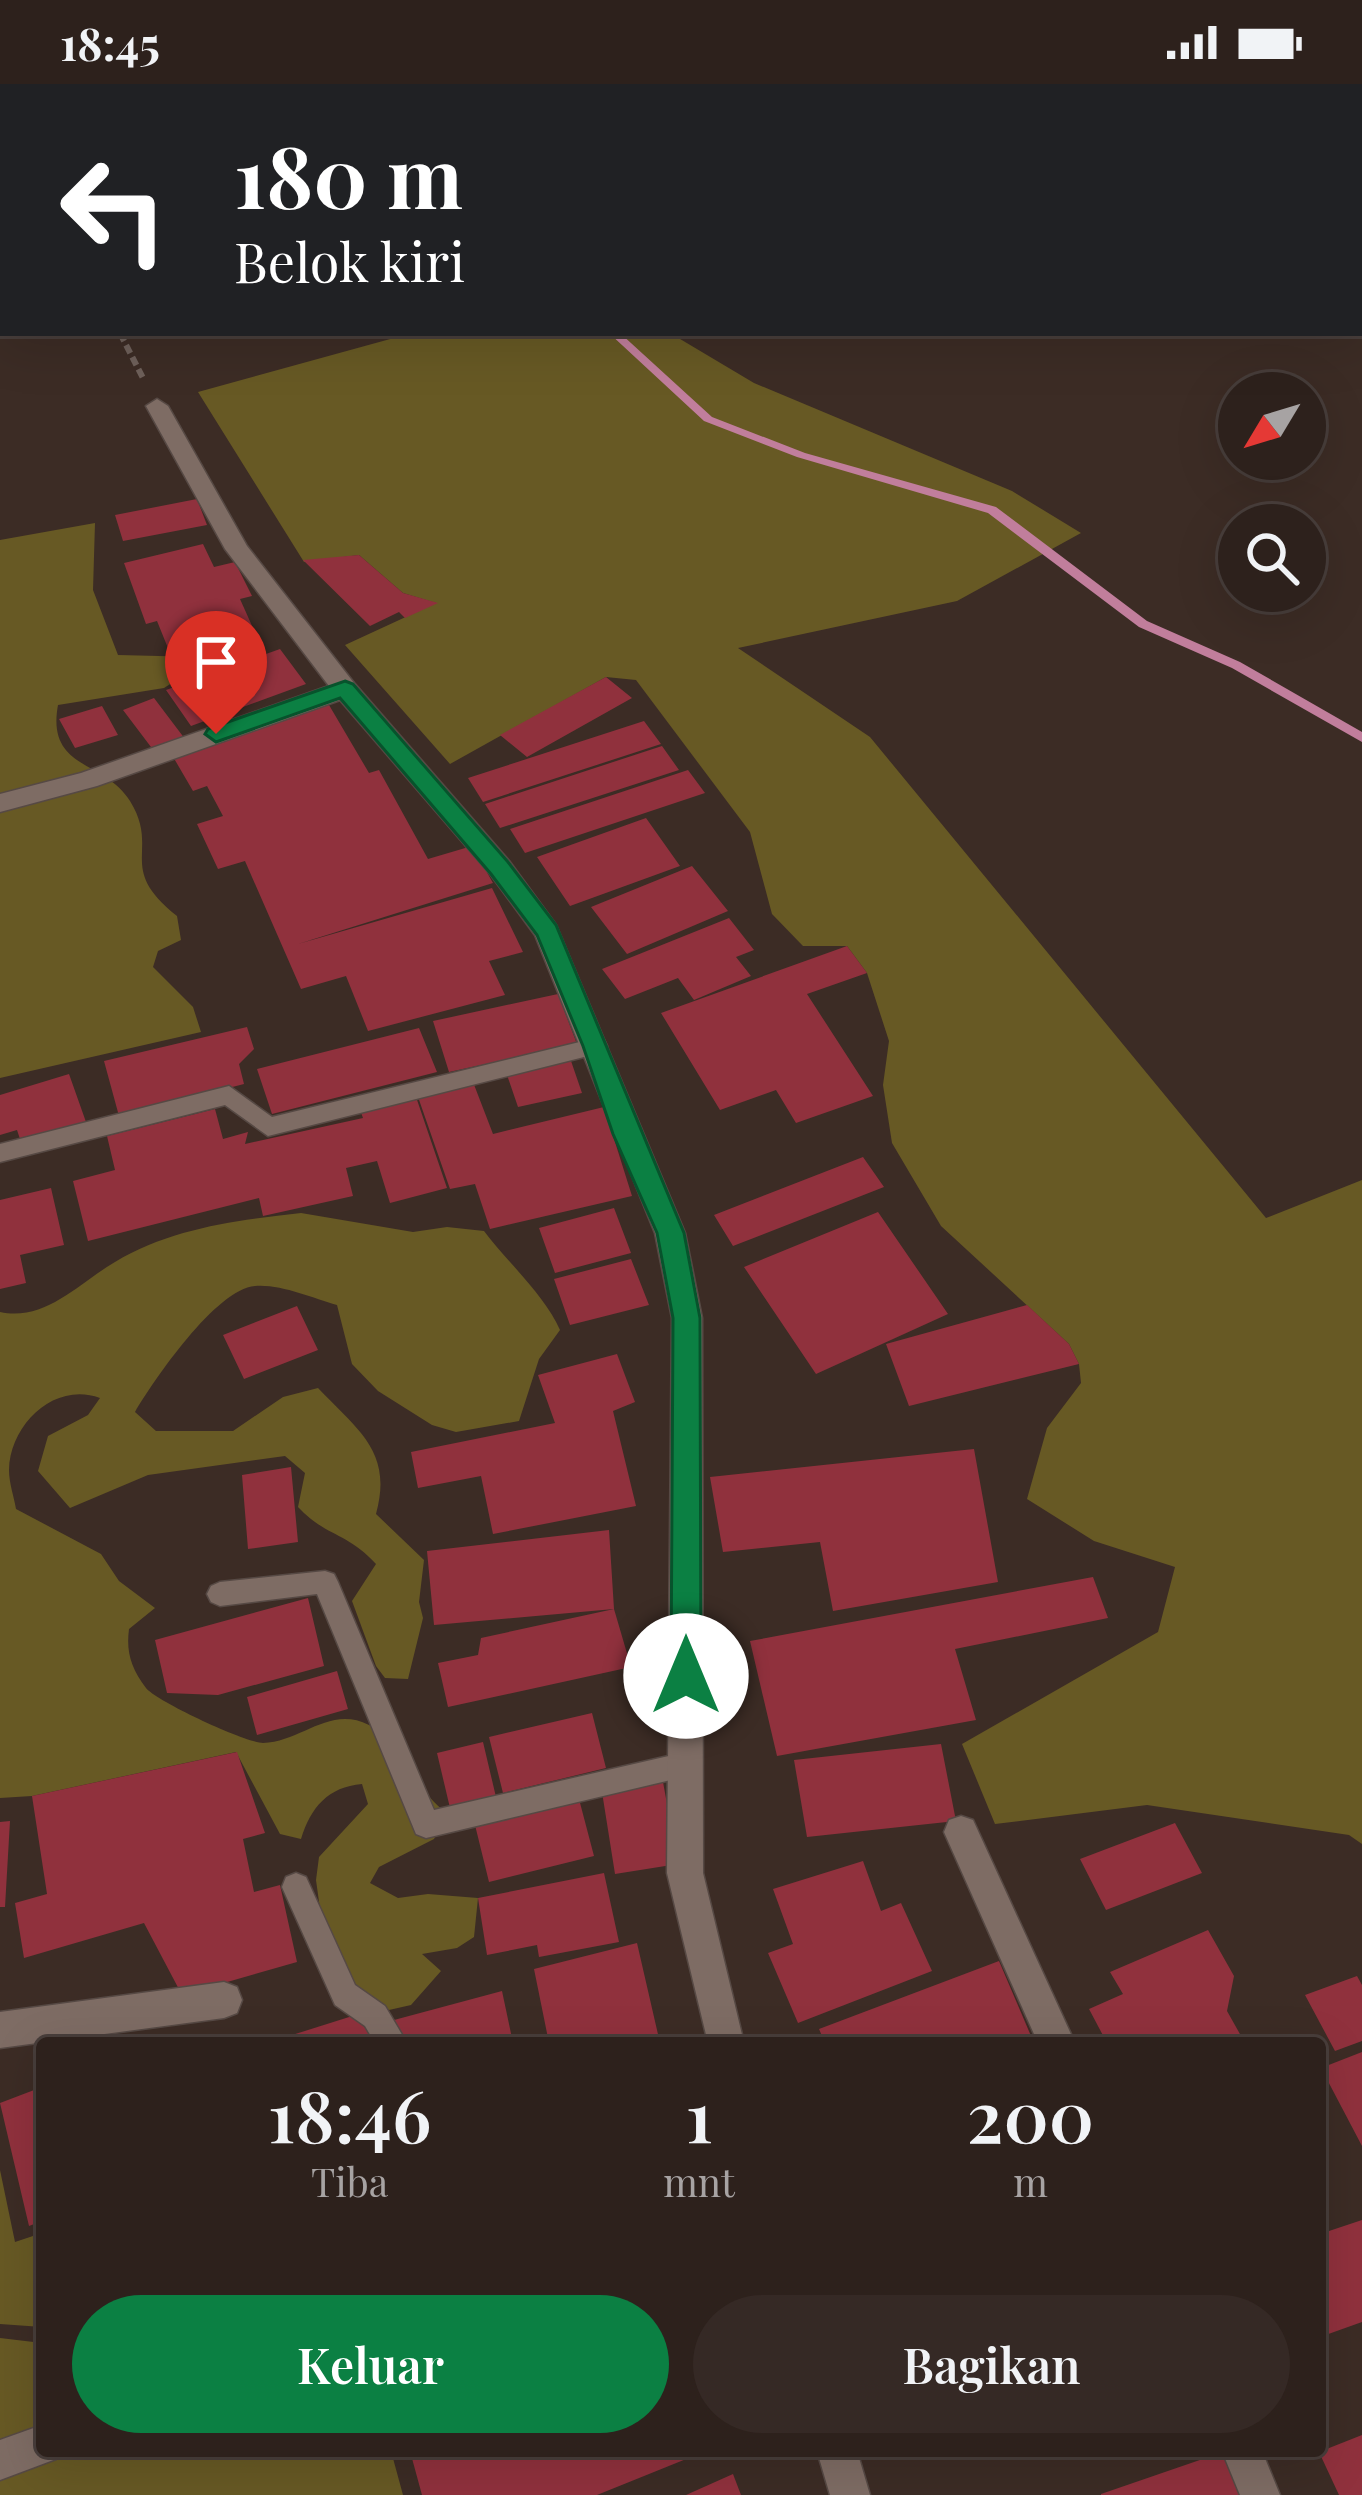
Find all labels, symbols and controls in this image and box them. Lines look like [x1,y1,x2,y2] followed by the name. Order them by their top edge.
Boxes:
[60,12,160,72] text: 18:45
[234,118,463,230] text: 180 m
[36,132,192,288] icon: left
[234,225,465,297] text: Belok kiri
[1218,372,1326,480] north arrow
[1218,372,1326,612] map controls
[1218,504,1326,612] button: search
[165,611,267,734] pin
[183,629,249,695] icon: arrive
[623,1613,749,1739] position arrow
[268,2065,431,2161] text: 18:46
[685,2065,713,2161] text: 1
[967,2065,1094,2161] text: 200
[311,2155,388,2207] text: Tiba
[663,2155,735,2207] text: mnt
[1013,2155,1048,2207] text: m
[72,2295,669,2433] button: Keluar
[693,2295,1290,2433] button: Bagikan

